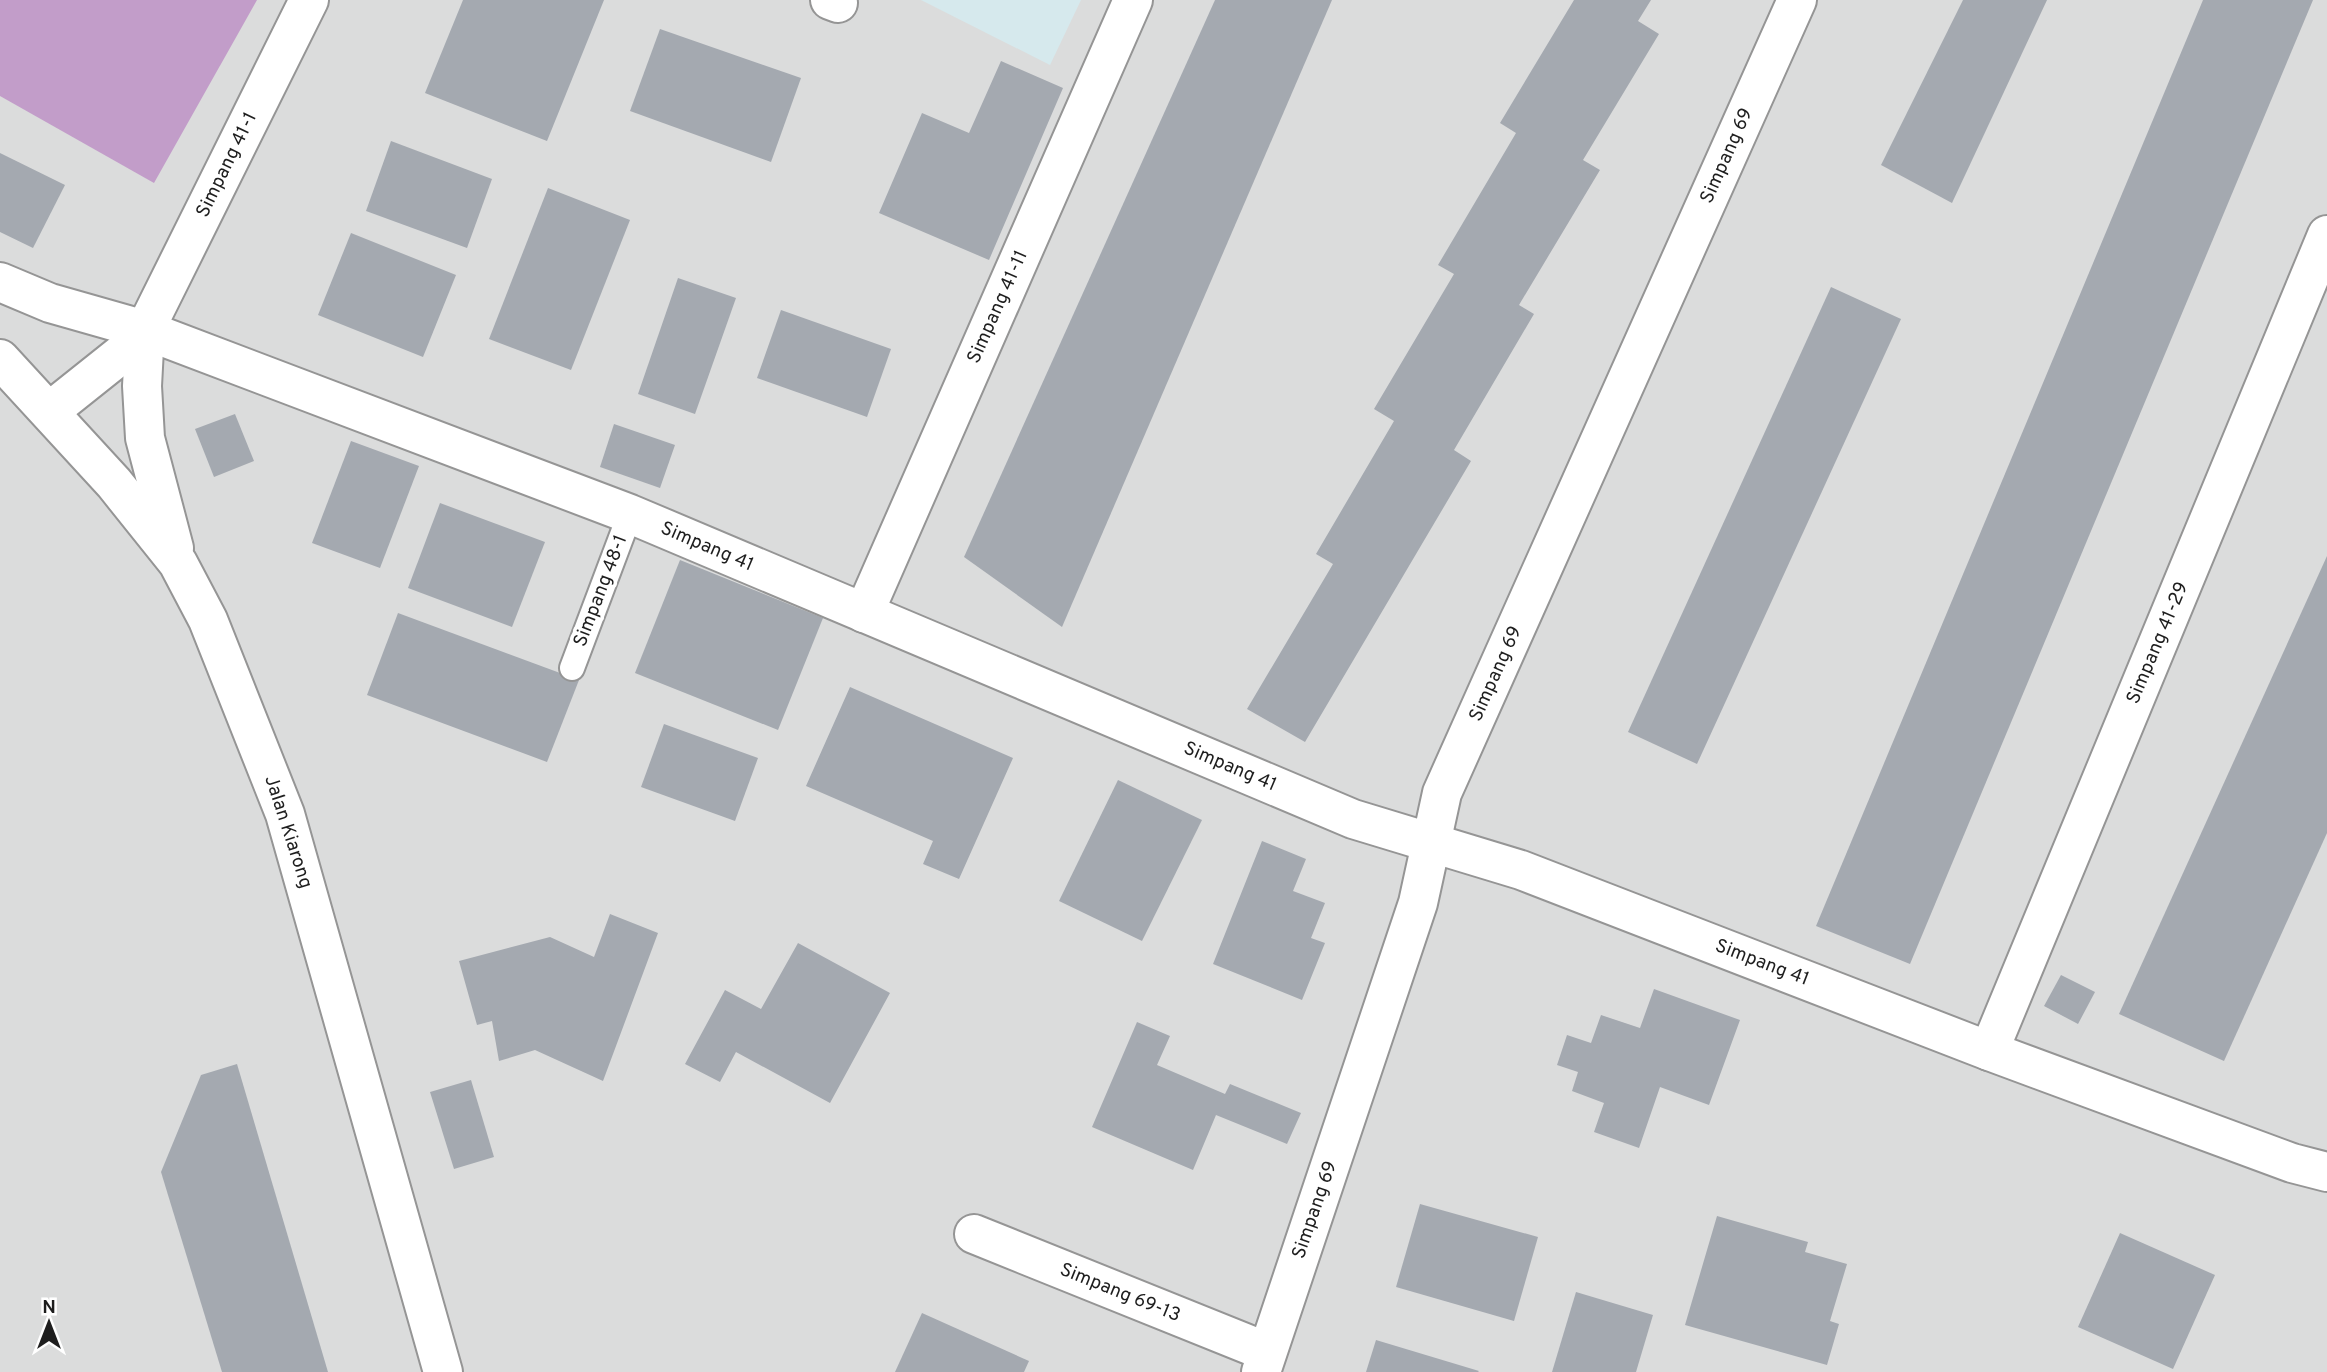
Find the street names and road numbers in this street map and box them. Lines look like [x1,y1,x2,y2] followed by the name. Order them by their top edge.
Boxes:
[1695,105,1759,207] street label: Simpang 69
[191,108,263,222] street label: Simpang 41-1
[962,247,1034,367] street label: Simpang 41-11
[657,517,757,577] street label: Simpang 41
[569,532,633,650] street label: Simpang 48-1
[2122,578,2194,708] street label: Simpang 41-29
[1464,623,1528,725] street label: Simpang 69
[1180,737,1280,797] street label: Simpang 41
[258,772,318,892] street label: Jalan Kiarong
[1712,934,1812,992] street label: Simpang 41
[1287,1158,1343,1262] street label: Simpang 69
[1056,1258,1184,1328] street label: Simpang 69-13

